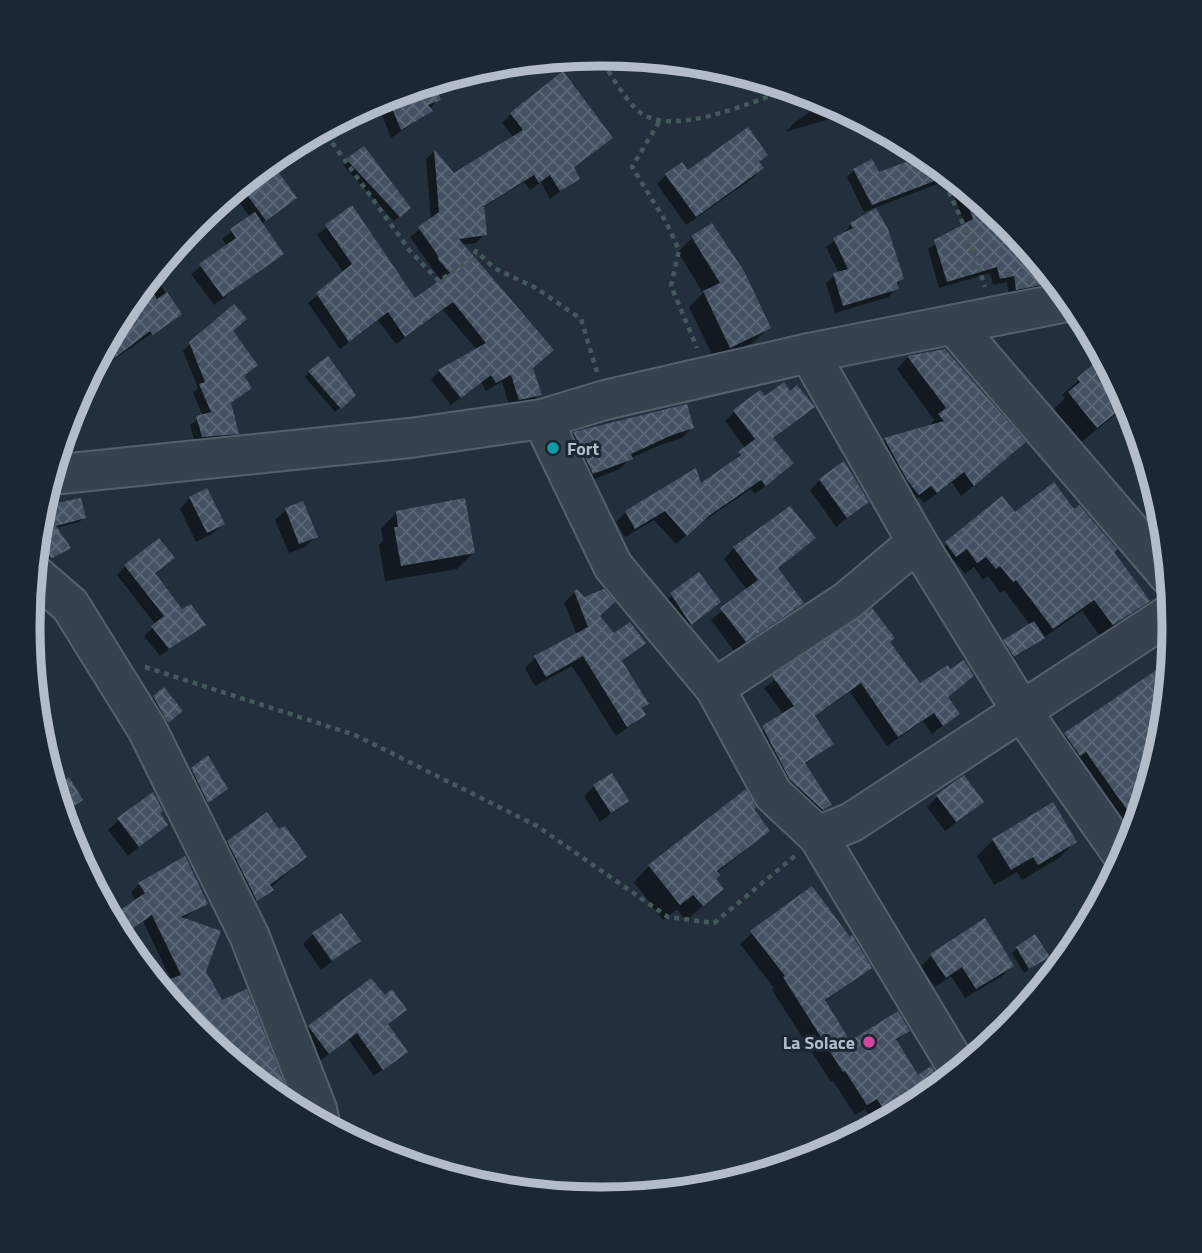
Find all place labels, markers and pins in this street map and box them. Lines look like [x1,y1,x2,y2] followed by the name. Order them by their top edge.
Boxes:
[567,435,600,462] place label: Fort
[545,440,561,456] marker: Fort
[783,1029,855,1056] place label: La Solace
[861,1034,877,1050] marker: La Solace

